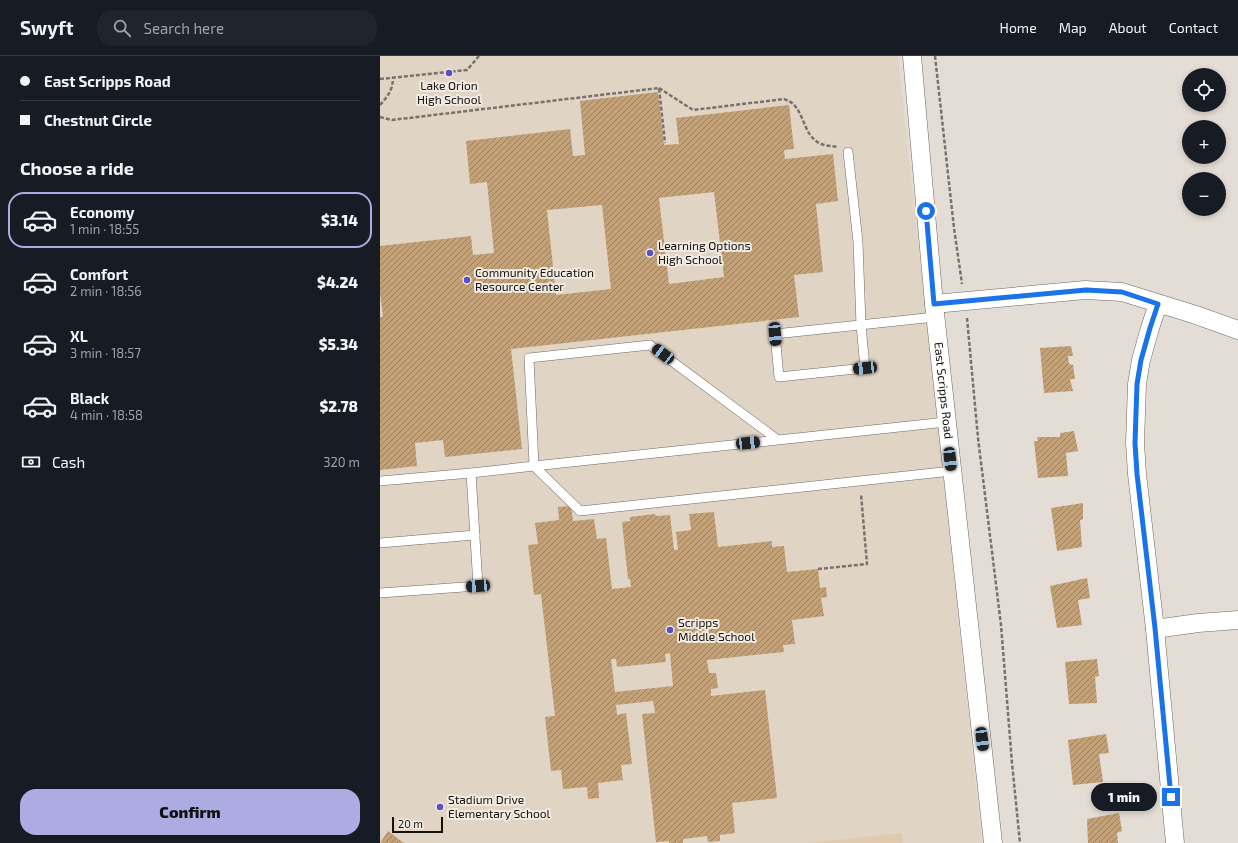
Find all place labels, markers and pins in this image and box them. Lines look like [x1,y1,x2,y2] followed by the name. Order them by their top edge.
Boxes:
[444,68,454,78] marker: Lake Orion High School
[417,78,481,106] place label: Lake Orion High School
[658,238,751,266] place label: Learning Options High School
[645,248,655,258] marker: Learning Options High School
[475,265,594,293] place label: Community Education Resource Center
[462,275,472,285] marker: Community Education Resource Center
[678,615,755,643] place label: Scripps Middle School
[665,625,675,635] marker: Scripps Middle School
[448,792,551,820] place label: Stadium Drive Elementary School
[435,802,445,812] marker: Stadium Drive Elementary School

